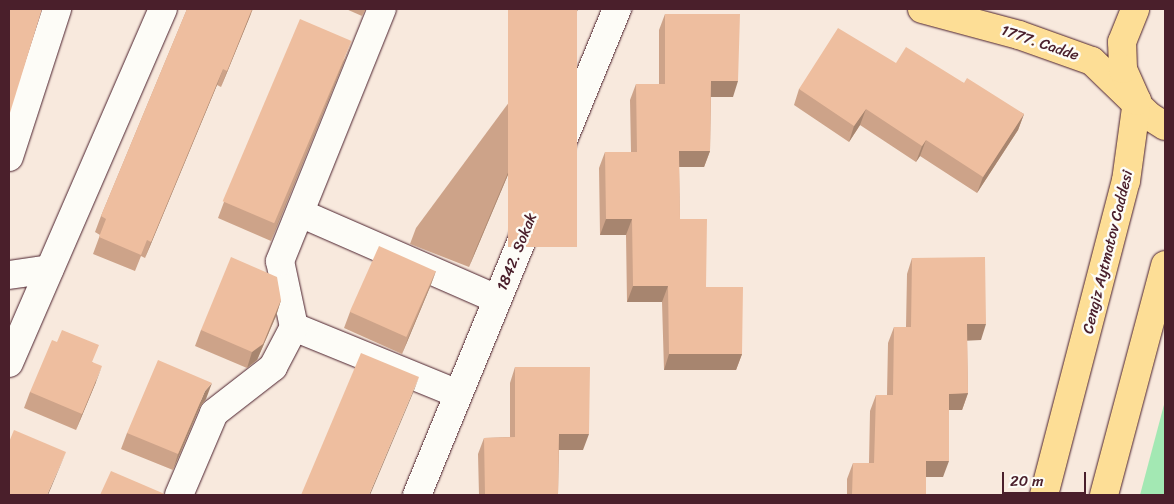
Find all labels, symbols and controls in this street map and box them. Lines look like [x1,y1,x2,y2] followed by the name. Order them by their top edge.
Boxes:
[999,21,1081,65] street label: 1777. Cadde
[1079,169,1137,335] street label: Cengiz Aytmatov Caddesi
[493,210,541,294] street label: 1842. Sokak
[1004,462,1088,494] scale bar
[1010,468,1044,494] text: 20 m

